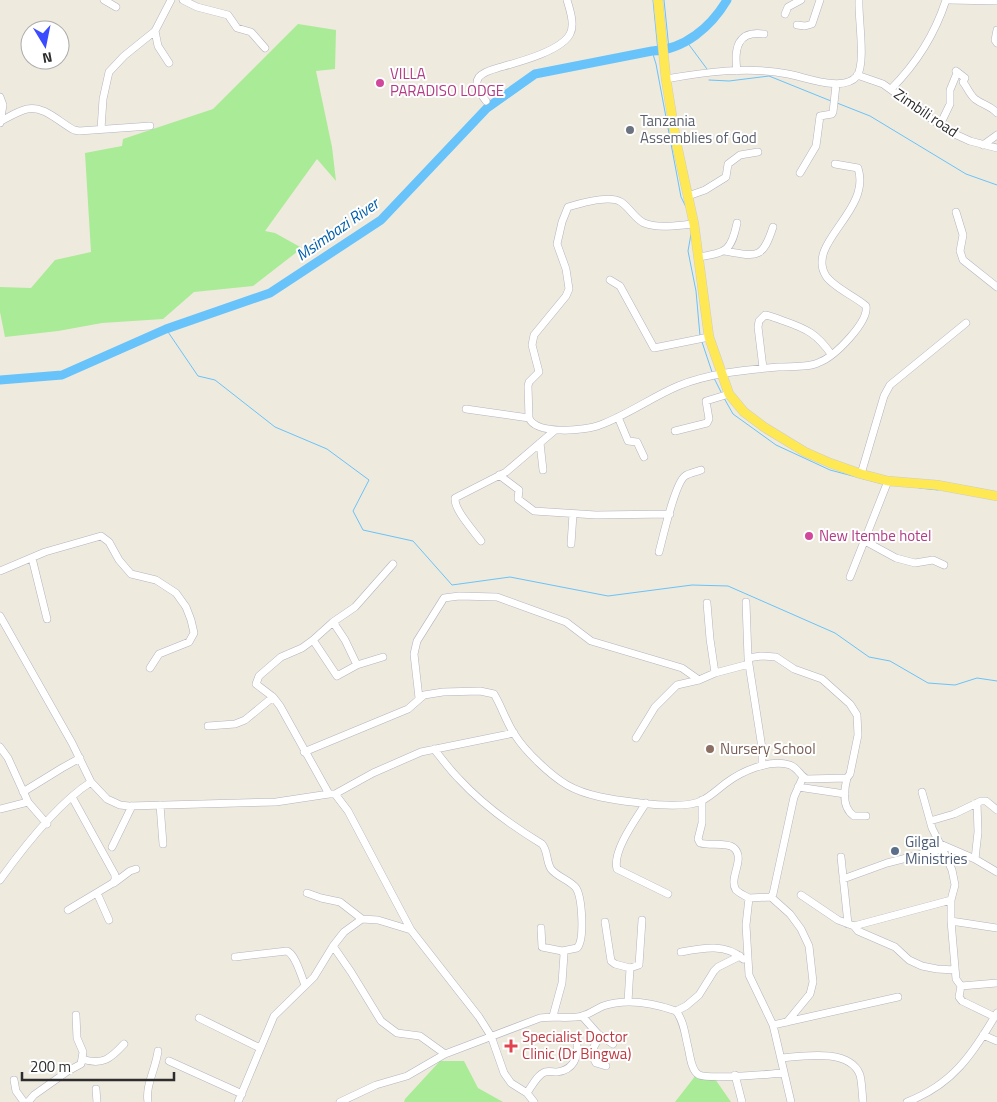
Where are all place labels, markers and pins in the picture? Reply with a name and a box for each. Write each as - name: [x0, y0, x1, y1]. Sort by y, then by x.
- place label: VILLA PARADISO LODGE: [390, 62, 504, 102]
- marker: VILLA PARADISO LODGE: [374, 77, 386, 89]
- place label: Tanzania Assemblies of God: [640, 109, 757, 149]
- marker: Tanzania Assemblies of God: [624, 124, 636, 136]
- place label: New Itembe hotel: [819, 524, 931, 547]
- marker: New Itembe hotel: [803, 530, 815, 542]
- place label: Nursery School: [720, 737, 816, 760]
- marker: Nursery School: [704, 743, 716, 755]
- place label: Gilgal Ministries: [905, 830, 968, 870]
- marker: Gilgal Ministries: [889, 845, 901, 857]
- place label: Specialist Doctor Clinic (Dr Bingwa): [522, 1025, 631, 1065]
- marker: Specialist Doctor Clinic (Dr Bingwa): [504, 1039, 518, 1053]

